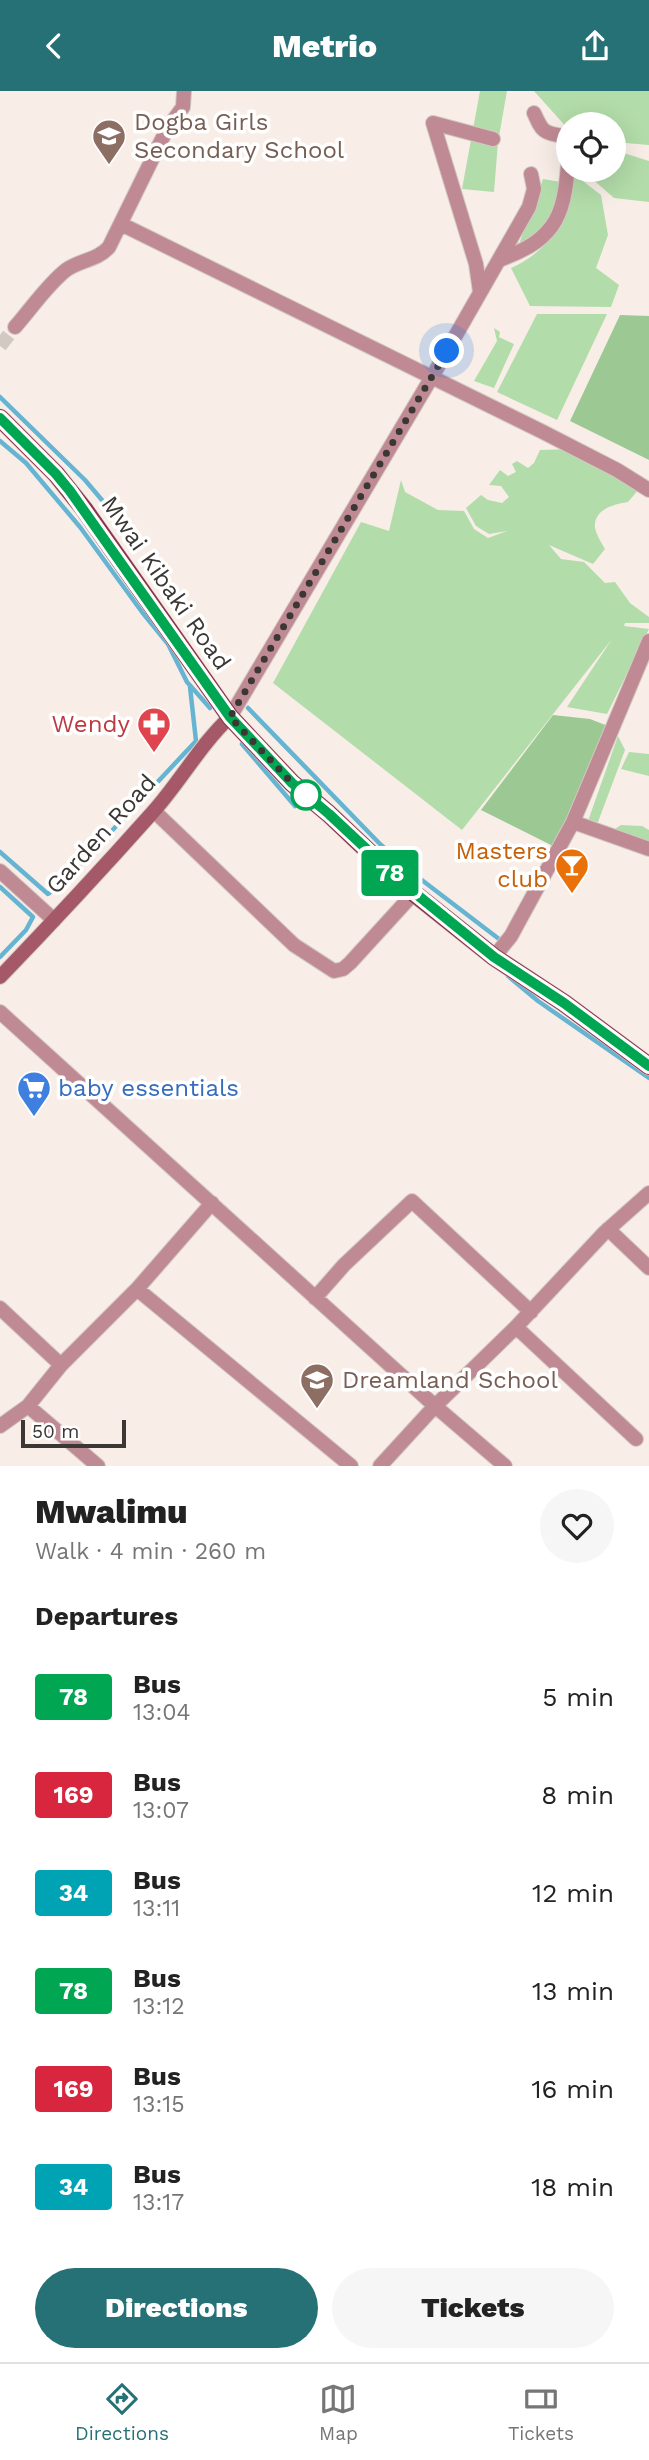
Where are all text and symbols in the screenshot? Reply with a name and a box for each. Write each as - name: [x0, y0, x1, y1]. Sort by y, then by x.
- icon: back: [35, 27, 73, 65]
- text: Metrio: [272, 27, 377, 65]
- icon: share: [576, 27, 614, 65]
- place label: Dogba Girls Secondary School: [134, 108, 345, 164]
- map controls: [556, 112, 626, 182]
- button: locate: [556, 112, 626, 182]
- school or university icon: Dogba Girls Secondary School: [90, 117, 128, 166]
- your location: [429, 333, 464, 368]
- street label: Mwai Kibaki Road: [95, 491, 237, 675]
- pharmacy icon: Wendy: [135, 705, 173, 754]
- place label: Wendy: [52, 710, 131, 738]
- street label: Garden Road: [40, 769, 162, 899]
- unlabelled marker: [291, 780, 321, 810]
- place label: Masters club: [456, 837, 548, 893]
- bar icon: Masters club: [553, 846, 591, 895]
- line badge: 78: [358, 850, 422, 896]
- text: 78: [375, 859, 405, 887]
- supermarket icon: baby essentials: [15, 1069, 53, 1118]
- place label: baby essentials: [58, 1074, 239, 1102]
- school or university icon: Dreamland School: [298, 1361, 336, 1410]
- place label: Dreamland School: [342, 1366, 558, 1394]
- scale bar: [21, 1417, 126, 1449]
- text: 50 m: [32, 1420, 79, 1443]
- button: heart: [540, 1489, 614, 1563]
- text: Mwalimu: [35, 1492, 188, 1531]
- text: Walk · 4 min · 260 m: [35, 1538, 266, 1565]
- text: Departures: [35, 1601, 178, 1631]
- text: Bus: [133, 1669, 181, 1699]
- text: 5 min: [542, 1682, 614, 1712]
- text: 78: [59, 1683, 88, 1711]
- text: 13:04: [133, 1699, 191, 1726]
- text: Bus: [133, 1767, 181, 1797]
- text: 8 min: [541, 1780, 614, 1810]
- text: 169: [54, 1781, 93, 1809]
- text: 13:07: [133, 1797, 189, 1824]
- text: Bus: [133, 1865, 181, 1895]
- text: 12 min: [532, 1878, 614, 1908]
- text: 34: [59, 1879, 88, 1907]
- text: 13:11: [133, 1895, 180, 1922]
- text: Bus: [133, 1963, 181, 1993]
- text: 13 min: [532, 1976, 614, 2006]
- text: 78: [59, 1977, 88, 2005]
- text: 13:12: [133, 1993, 185, 2020]
- text: Bus: [133, 2061, 181, 2091]
- text: 16 min: [531, 2074, 614, 2104]
- text: 169: [54, 2075, 93, 2103]
- text: 13:15: [133, 2091, 185, 2118]
- text: Bus: [133, 2159, 181, 2189]
- text: 18 min: [531, 2172, 614, 2202]
- text: 34: [59, 2173, 88, 2201]
- text: 13:17: [133, 2189, 184, 2216]
- button: Directions: [35, 2268, 318, 2348]
- button: Tickets: [332, 2268, 614, 2348]
- tab: Directions: [75, 2380, 169, 2445]
- tab: Map: [319, 2380, 358, 2445]
- tab: Tickets: [508, 2380, 574, 2445]

